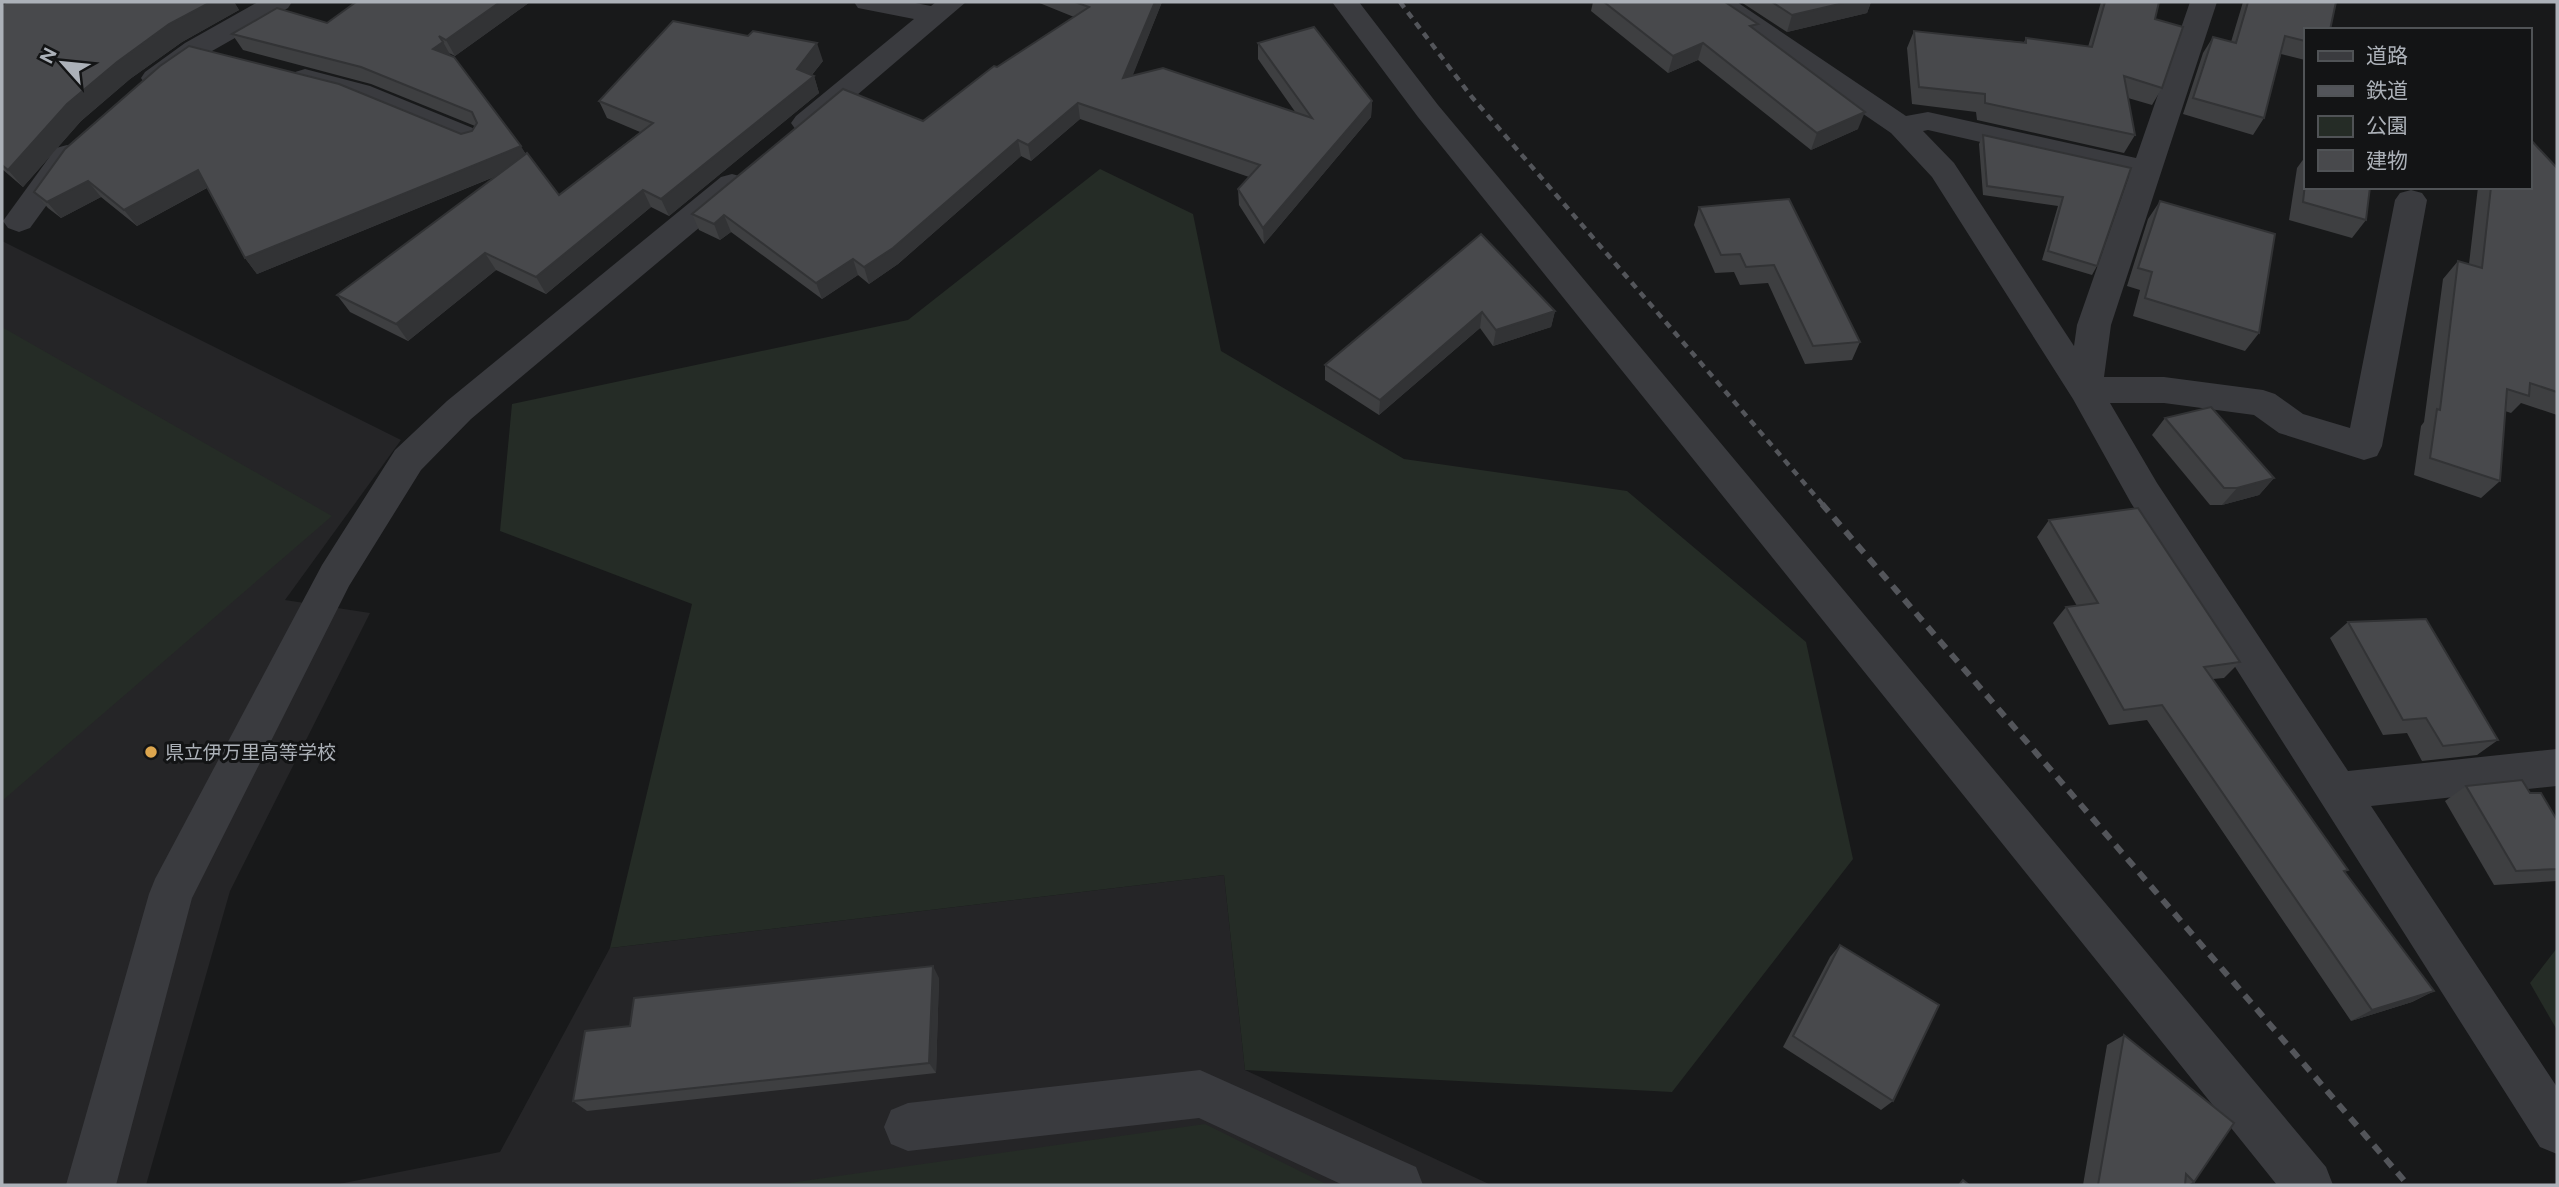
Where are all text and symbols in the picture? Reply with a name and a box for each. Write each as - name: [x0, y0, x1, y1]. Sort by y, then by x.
- north arrow: [28, 28, 98, 98]
- legend: [2304, 28, 2531, 189]
- text: 道路: [2366, 43, 2408, 68]
- text: N: [35, 44, 62, 67]
- text: 鉄道: [2366, 78, 2408, 103]
- text: 公園: [2366, 113, 2408, 138]
- text: 建物: [2366, 148, 2408, 173]
- place label: 県立伊万里高等学校: [165, 741, 336, 764]
- marker: 県立伊万里高等学校: [143, 744, 159, 760]

